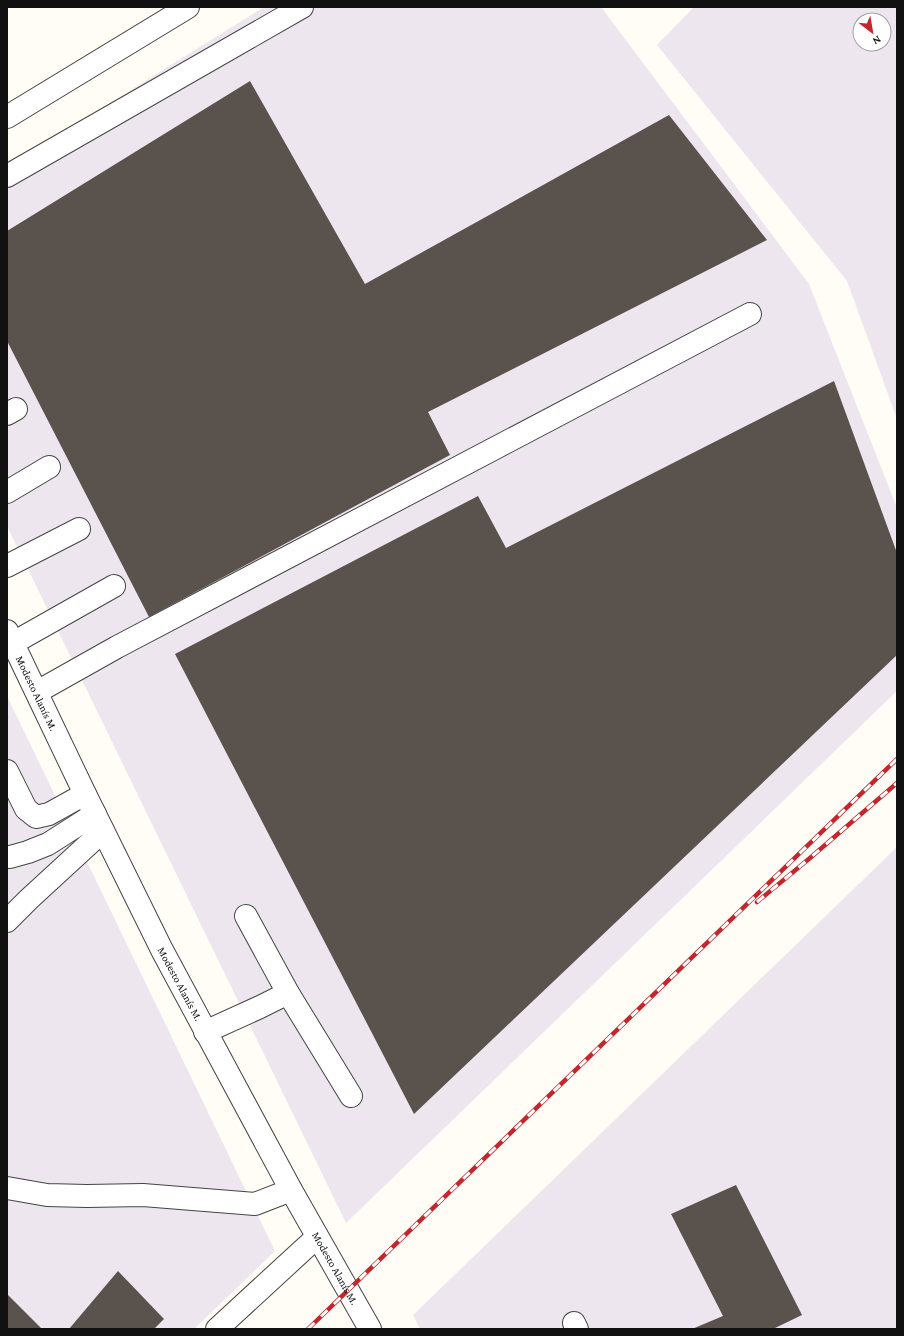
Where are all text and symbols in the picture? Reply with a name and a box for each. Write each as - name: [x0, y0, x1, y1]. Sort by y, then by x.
- north arrow: [852, 12, 892, 52]
- text: N: [870, 33, 883, 48]
- street label: Modesto Alanís M.: [14, 654, 60, 733]
- street label: Modesto Alanís M.: [155, 945, 205, 1023]
- street label: Modesto Alanís M.: [310, 1230, 361, 1307]

